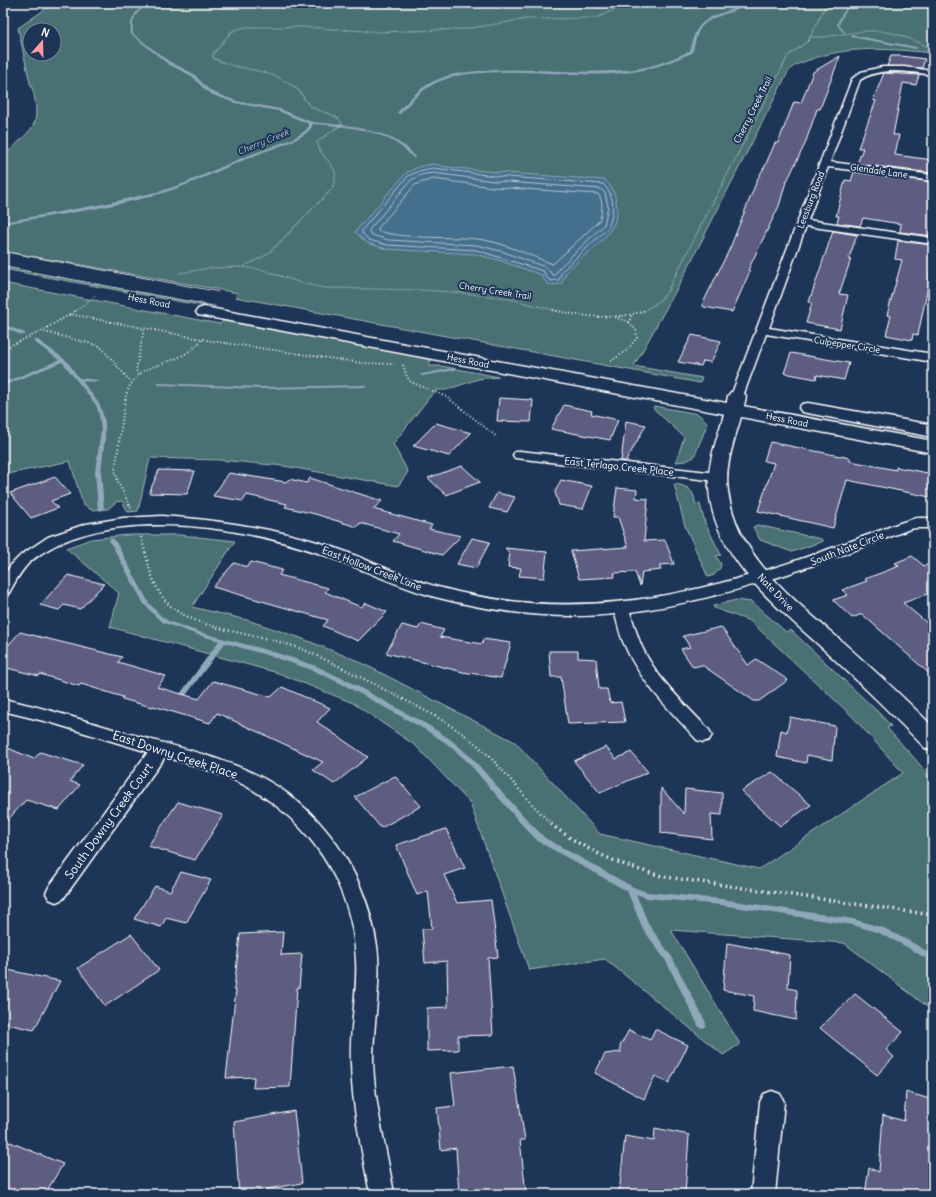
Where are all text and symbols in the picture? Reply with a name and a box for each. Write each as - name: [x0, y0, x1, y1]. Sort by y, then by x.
- north arrow: [22, 22, 62, 62]
- text: N: [39, 25, 51, 40]
- street label: Cherry Creek Trail: [731, 75, 774, 145]
- water label: Cherry Creek: [236, 126, 292, 158]
- street label: Glendale Lane: [850, 161, 909, 180]
- street label: Leesburg Road: [795, 170, 827, 230]
- street label: Cherry Creek Trail: [458, 279, 532, 302]
- street label: Hess Road: [127, 291, 171, 310]
- street label: Culpepper Circle: [813, 334, 881, 355]
- street label: Hess Road: [446, 351, 490, 370]
- street label: Hess Road: [765, 410, 809, 429]
- street label: East Terlago Creek Place: [564, 454, 674, 479]
- street label: South Nate Circle: [809, 528, 886, 568]
- street label: East Hollow Creek Lane: [320, 543, 423, 593]
- street label: Nate Drive: [755, 571, 797, 614]
- street label: East Downy Creek Place: [111, 727, 240, 782]
- street label: South Downy Creek Court: [61, 760, 156, 882]

